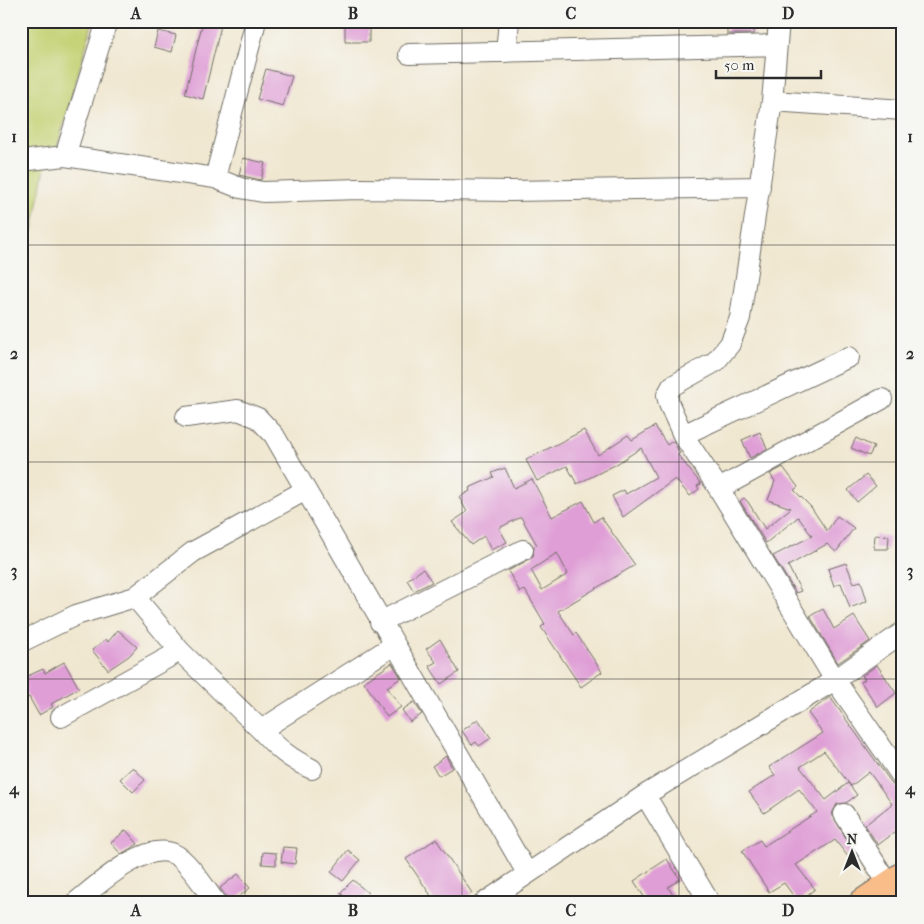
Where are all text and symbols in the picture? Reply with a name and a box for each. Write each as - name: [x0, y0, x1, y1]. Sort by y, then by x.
- text: A: [130, 4, 142, 23]
- text: B: [348, 4, 358, 23]
- text: C: [566, 4, 577, 23]
- text: D: [782, 4, 794, 23]
- scale bar: [716, 48, 822, 80]
- text: 50 m: [724, 56, 755, 74]
- text: 1: [11, 127, 17, 146]
- text: 1: [907, 127, 913, 146]
- text: 2: [10, 344, 18, 363]
- text: 2: [906, 344, 914, 363]
- text: 3: [11, 561, 17, 581]
- text: 3: [907, 561, 913, 581]
- text: 4: [8, 779, 20, 799]
- text: 4: [904, 779, 916, 799]
- north arrow: [826, 826, 876, 876]
- text: N: [847, 831, 858, 848]
- text: A: [130, 901, 142, 920]
- text: B: [348, 901, 358, 920]
- text: C: [566, 901, 577, 920]
- text: D: [782, 901, 794, 920]

